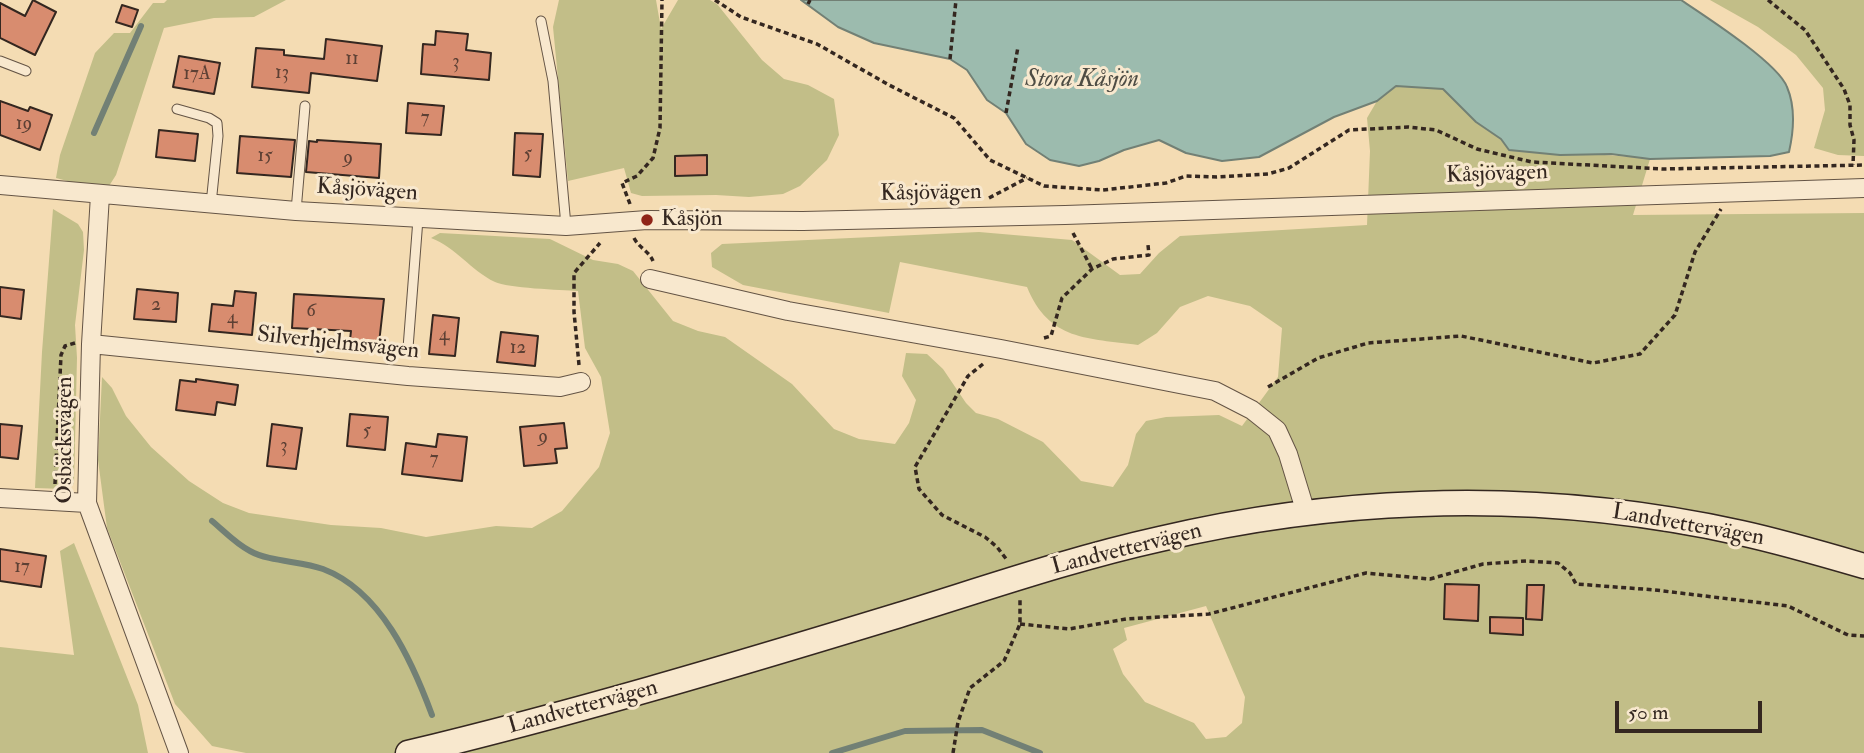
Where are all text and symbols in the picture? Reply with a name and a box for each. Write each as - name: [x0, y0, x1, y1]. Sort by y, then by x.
- house number: 11: [345, 49, 359, 71]
- house number: 3: [452, 52, 460, 74]
- house number: 13: [275, 63, 289, 85]
- house number: 17A: [183, 64, 211, 86]
- water label: Stora Kåsjön: [1025, 67, 1139, 95]
- house number: 7: [421, 108, 429, 130]
- house number: 19: [16, 114, 32, 136]
- house number: 5: [524, 144, 532, 166]
- house number: 15: [257, 146, 273, 168]
- house number: 9: [343, 148, 353, 170]
- street label: Kåsjövägen: [1446, 159, 1548, 191]
- street label: Kåsjövägen: [315, 174, 419, 208]
- street label: Kåsjövägen: [880, 179, 982, 209]
- place label: Kåsjön: [661, 206, 723, 234]
- marker: Kåsjön: [639, 212, 655, 228]
- house number: 2: [151, 295, 161, 317]
- house number: 6: [306, 301, 316, 323]
- house number: 4: [227, 308, 237, 330]
- street label: Silverhjelmsvägen: [255, 322, 421, 366]
- house number: 4: [439, 325, 449, 347]
- house number: 12: [510, 338, 526, 360]
- street label: Osbäcksvägen: [52, 376, 80, 504]
- house number: 5: [363, 421, 371, 443]
- house number: 9: [538, 427, 548, 449]
- house number: 3: [280, 436, 288, 458]
- house number: 7: [430, 449, 438, 471]
- street label: Landvettervägen: [1610, 499, 1766, 553]
- street label: Landvettervägen: [1049, 518, 1205, 582]
- house number: 17: [14, 557, 30, 579]
- street label: Landvettervägen: [505, 675, 661, 741]
- scale bar: [1619, 686, 1766, 730]
- text: 50 m: [1628, 699, 1669, 726]

